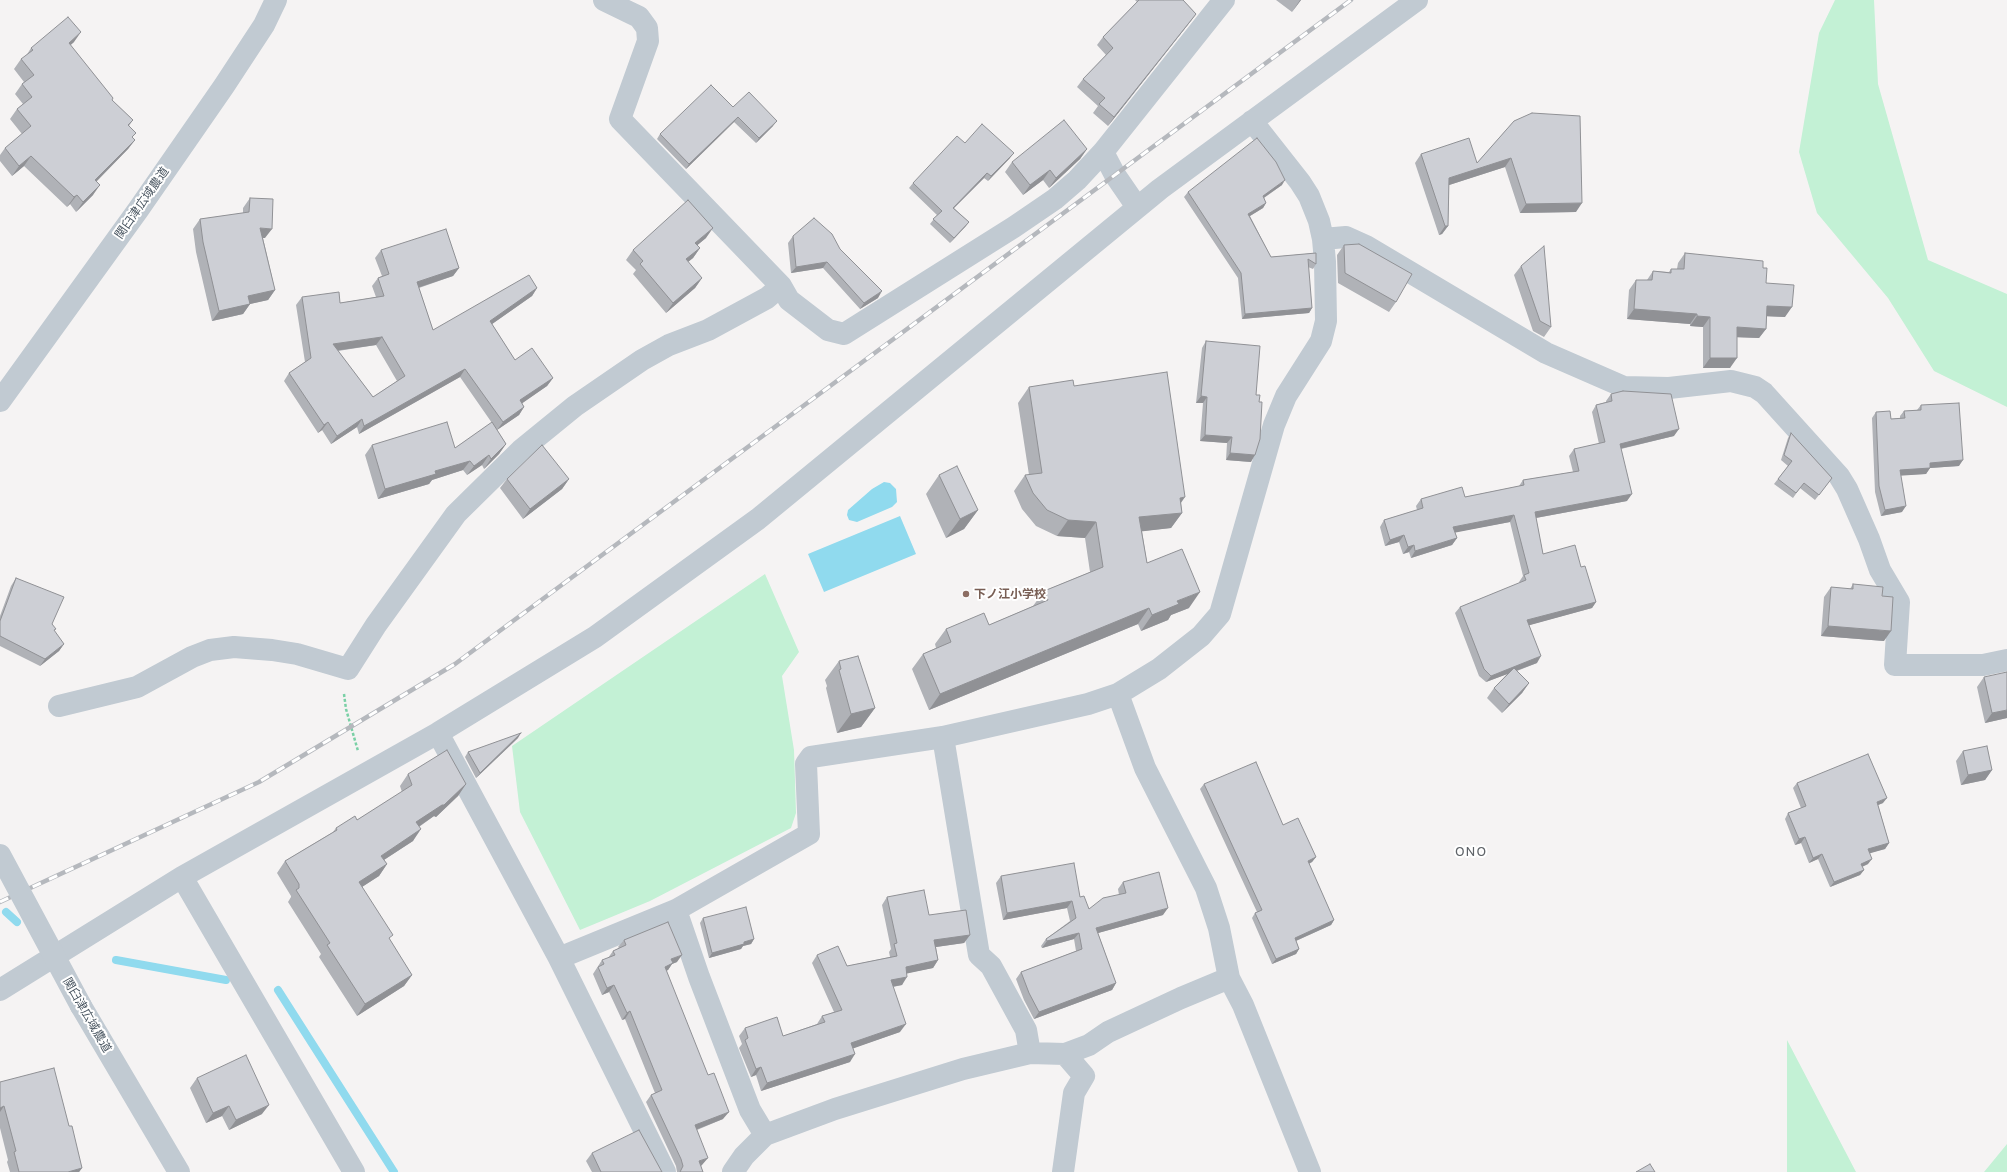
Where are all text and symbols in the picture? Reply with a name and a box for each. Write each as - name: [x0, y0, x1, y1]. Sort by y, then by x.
- street label: 関臼津広域農道: [112, 164, 172, 242]
- place label: 下ノ江小学校: [974, 587, 1046, 601]
- marker: 下ノ江小学校: [961, 589, 971, 599]
- district label: ONO: [1455, 844, 1487, 860]
- street label: 関臼津広域農道: [60, 975, 114, 1055]

